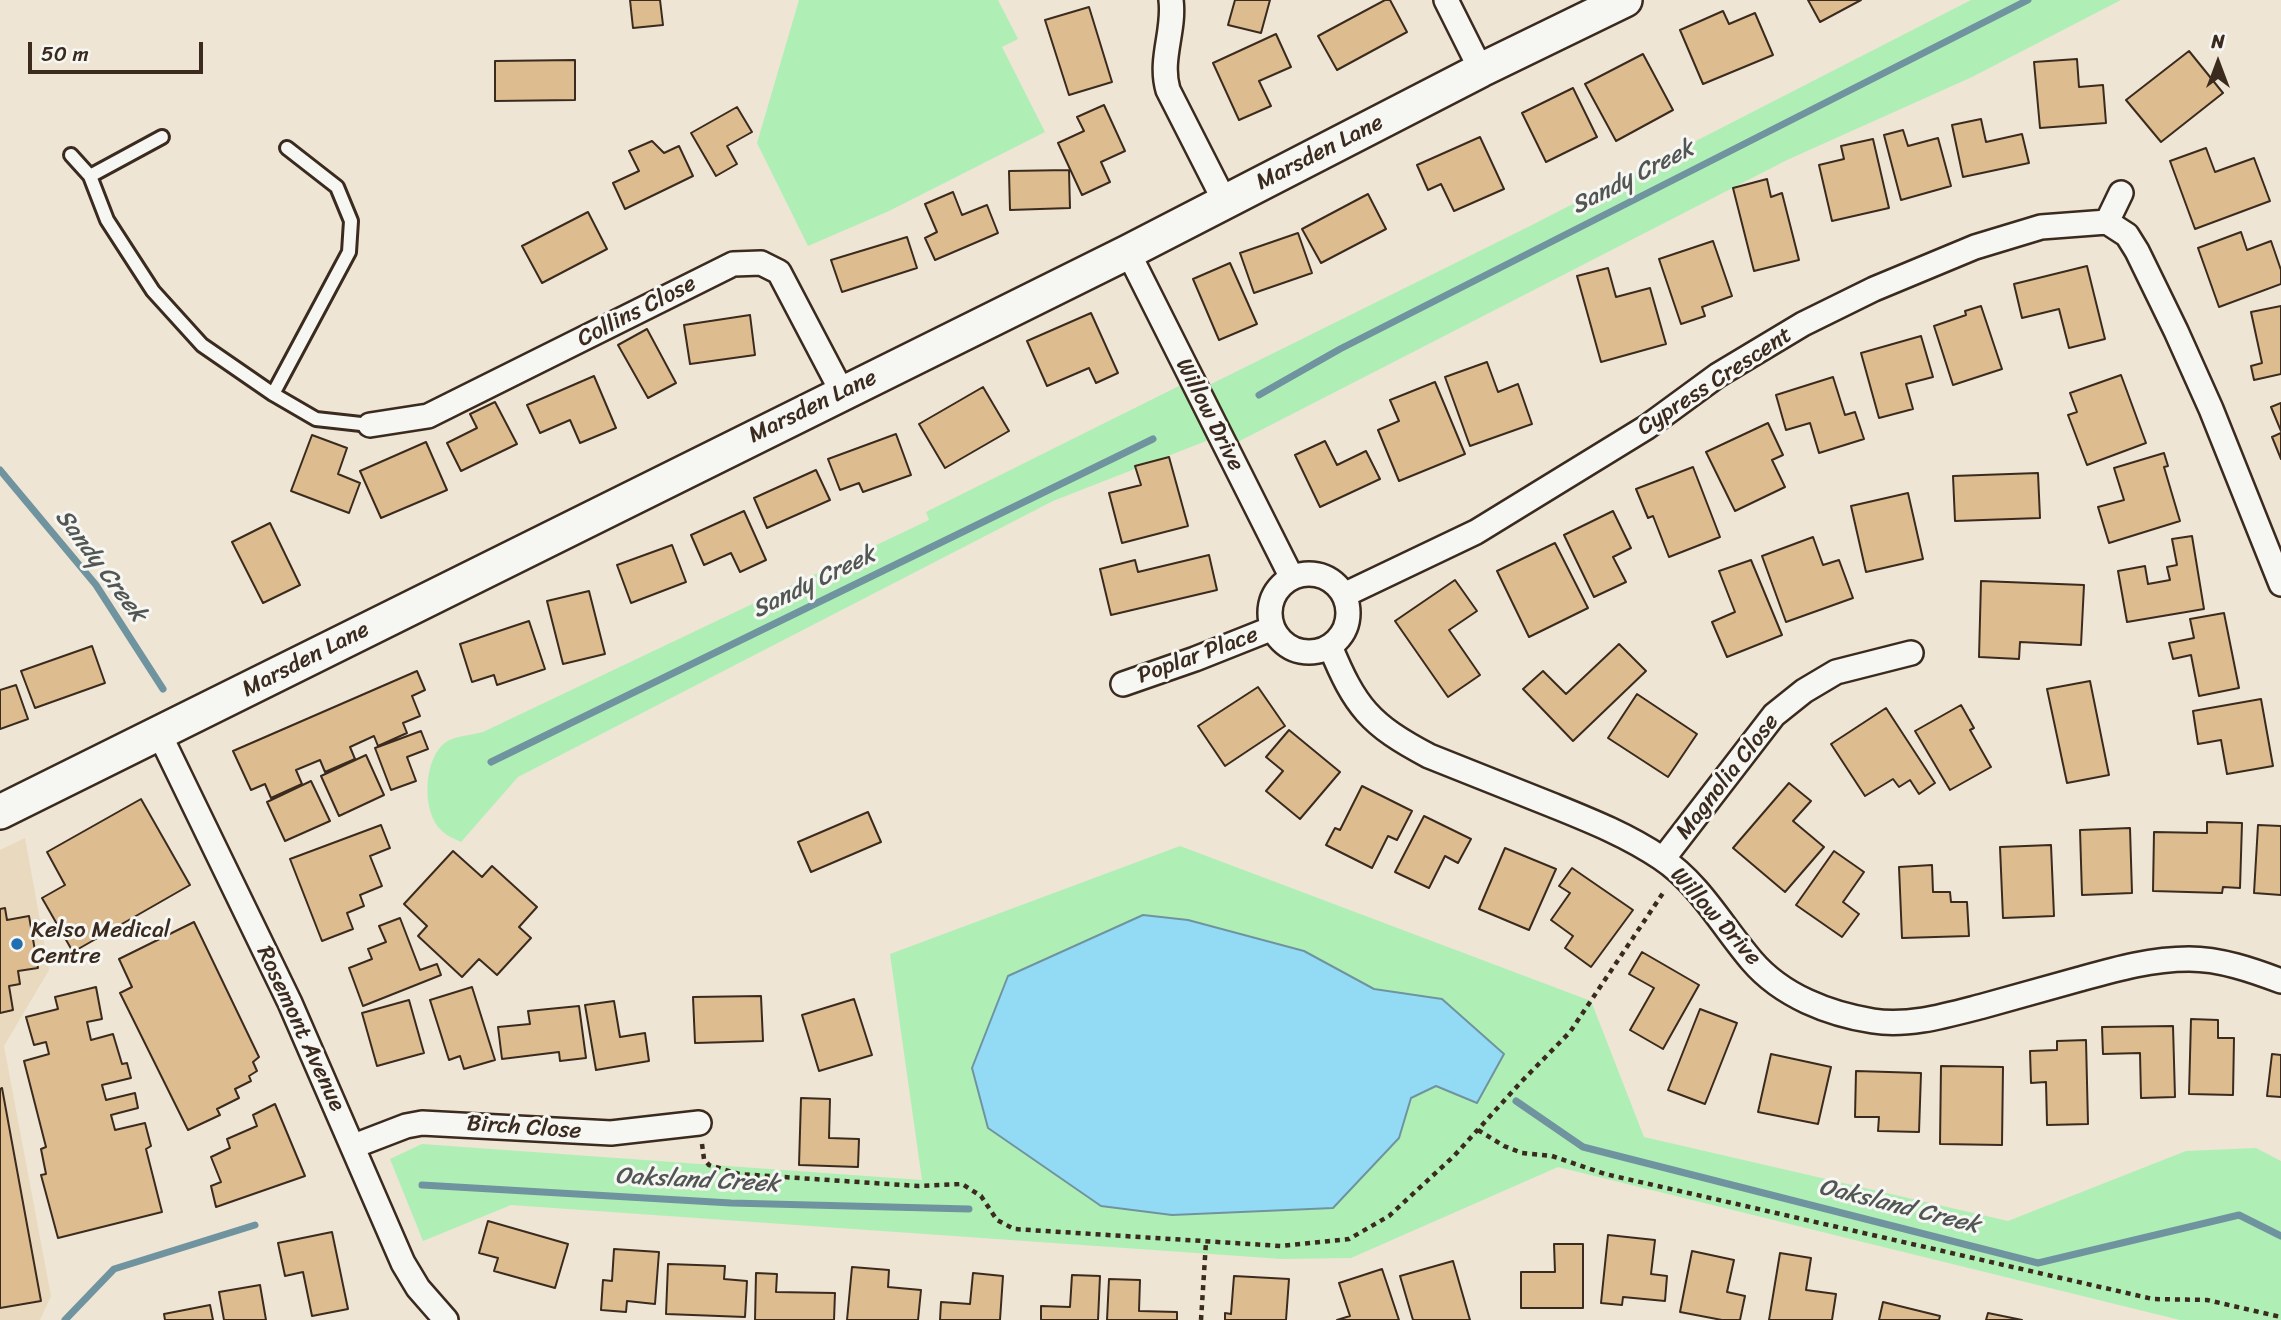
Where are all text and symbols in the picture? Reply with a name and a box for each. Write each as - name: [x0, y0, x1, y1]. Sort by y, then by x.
- text: N: [2211, 25, 2225, 58]
- scale bar: [32, 28, 206, 72]
- north arrow: [2183, 28, 2253, 98]
- text: 50 m: [41, 35, 89, 73]
- street label: Marsden Lane: [1252, 109, 1388, 197]
- water label: Sandy Creek: [1567, 135, 1699, 221]
- street label: Collins Close: [573, 270, 701, 354]
- street label: Cypress Crescent: [1633, 322, 1797, 442]
- street label: Willow Drive: [1169, 354, 1249, 476]
- street label: Marsden Lane: [744, 364, 882, 450]
- water label: Sandy Creek: [48, 504, 152, 628]
- water label: Sandy Creek: [748, 541, 880, 625]
- street label: Marsden Lane: [238, 616, 374, 704]
- street label: Poplar Place: [1134, 621, 1262, 691]
- street label: Magnolia Close: [1671, 709, 1785, 845]
- street label: Willow Drive: [1664, 862, 1766, 972]
- place label: Kelso Medical Centre: [31, 917, 170, 971]
- marker: Kelso Medical Centre: [9, 936, 25, 952]
- street label: Rosemont Avenue: [250, 942, 350, 1116]
- street label: Birch Close: [466, 1110, 582, 1146]
- water label: Oaksland Creek: [614, 1162, 780, 1200]
- water label: Oaksland Creek: [1816, 1173, 1982, 1241]

